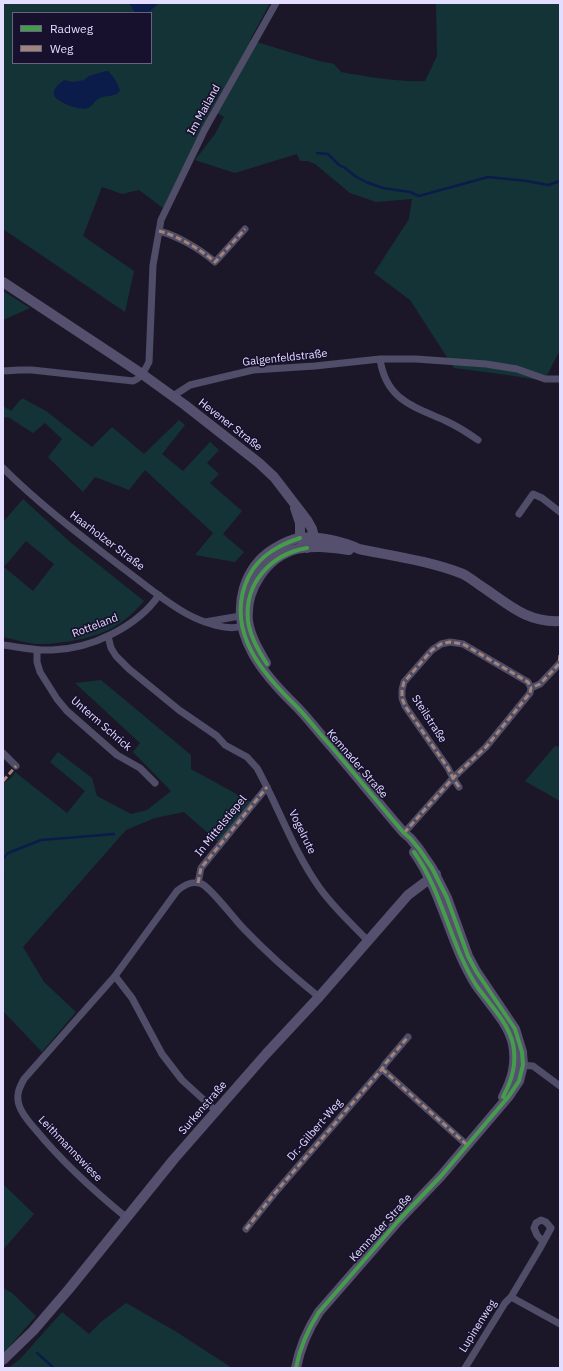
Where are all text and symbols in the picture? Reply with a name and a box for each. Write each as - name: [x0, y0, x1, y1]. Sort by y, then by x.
- legend: [12, 12, 152, 64]
- text: Radweg: [50, 21, 93, 36]
- text: Weg: [50, 41, 73, 56]
- street label: Im Mailand: [185, 82, 223, 138]
- street label: Galgenfeldstraße: [242, 347, 328, 369]
- street label: Hevener Straße: [196, 396, 264, 454]
- street label: Haarholzer Straße: [67, 509, 147, 573]
- street label: Rotteland: [70, 611, 120, 641]
- street label: Steilstraße: [409, 693, 449, 745]
- street label: Unterm Schrick: [68, 694, 134, 754]
- street label: Kemnader Straße: [324, 727, 390, 801]
- street label: In Mittelstiepel: [192, 793, 250, 859]
- street label: Vogelrute: [286, 808, 318, 856]
- street label: Surkenstraße: [176, 1079, 230, 1137]
- street label: Dr.-Gilbert-Weg: [285, 1096, 345, 1164]
- street label: Leithmannswiese: [35, 1113, 105, 1185]
- street label: Kemnader Straße: [347, 1191, 415, 1265]
- street label: Lupinenweg: [457, 1297, 499, 1355]

